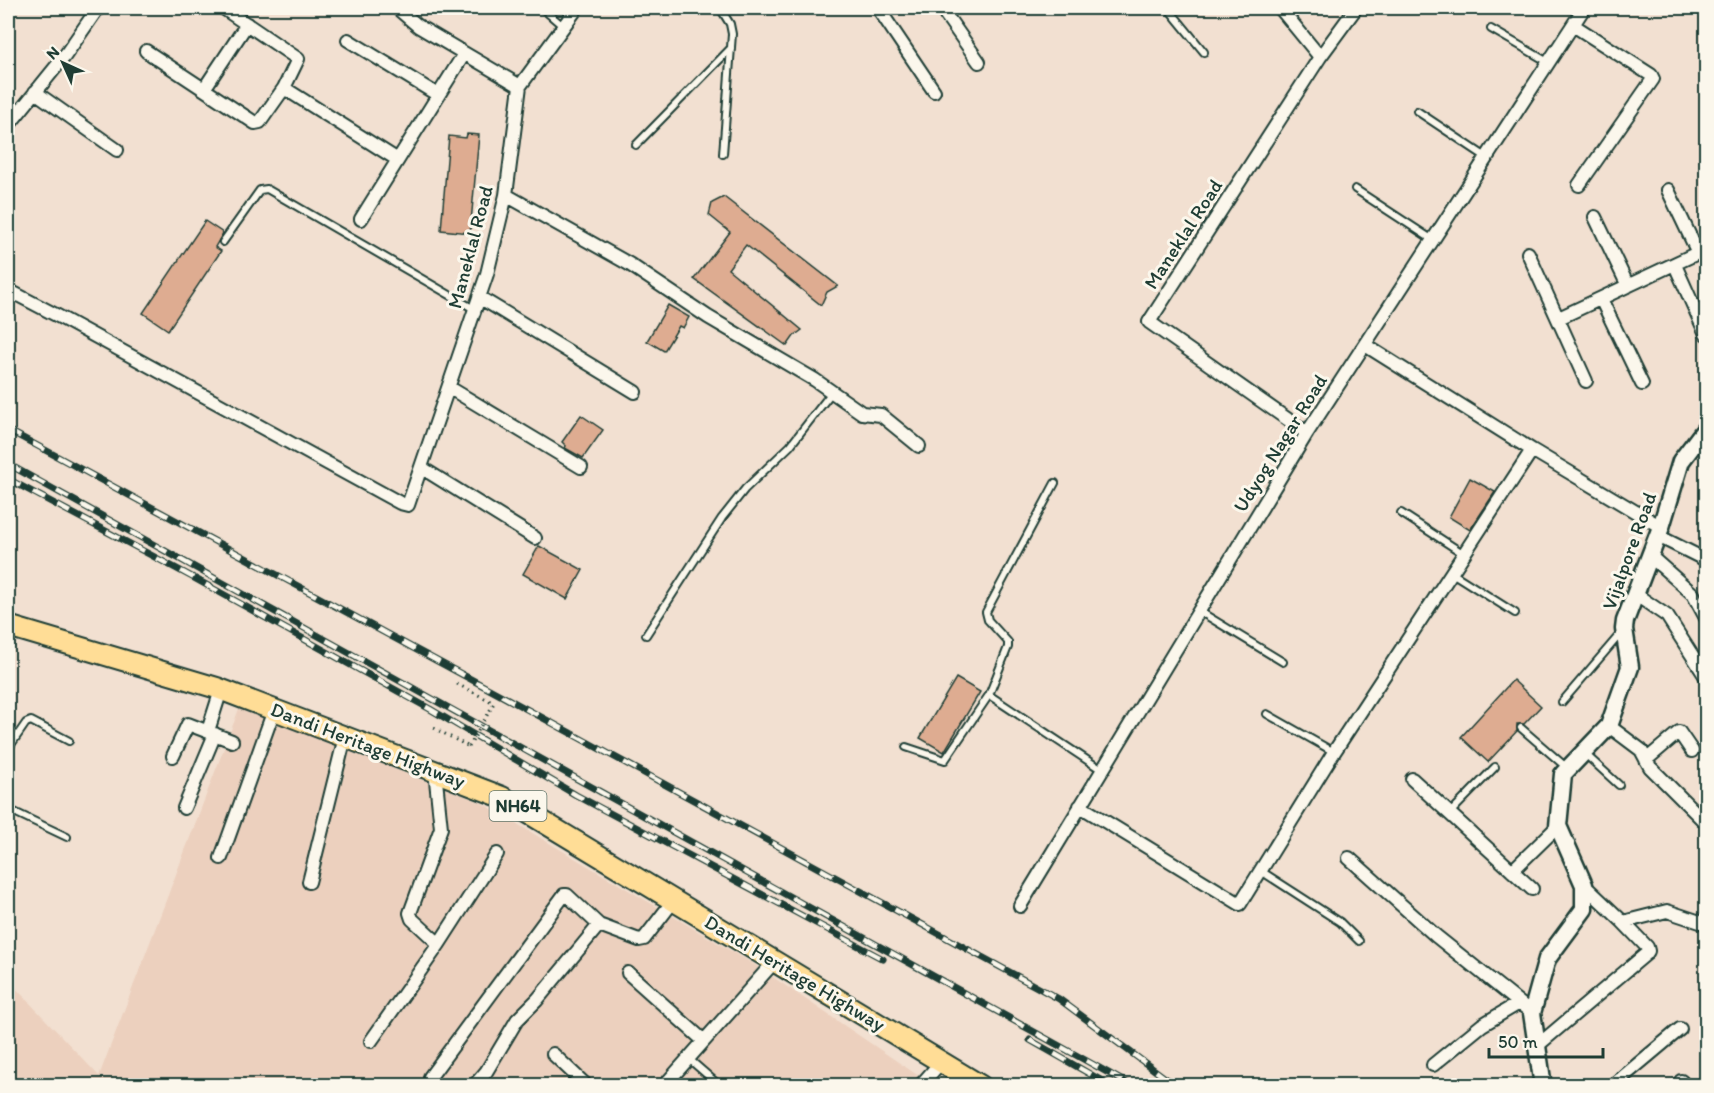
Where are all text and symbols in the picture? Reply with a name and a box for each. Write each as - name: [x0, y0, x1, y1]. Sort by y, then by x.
- north arrow: [33, 33, 93, 93]
- text: N: [42, 42, 63, 63]
- street label: Maneklal Road: [1139, 174, 1228, 293]
- street label: Maneklal Road: [442, 183, 498, 311]
- street label: Udyog Nagar Road: [1228, 370, 1332, 516]
- street label: Vijalpore Road: [1597, 489, 1661, 613]
- street label: Dandi Heritage Highway: [267, 697, 469, 793]
- road number: NH64: [490, 791, 546, 821]
- street label: Dandi Heritage Highway: [700, 910, 890, 1037]
- scale bar: [1489, 1021, 1603, 1059]
- text: 50 m: [1498, 1031, 1538, 1053]

